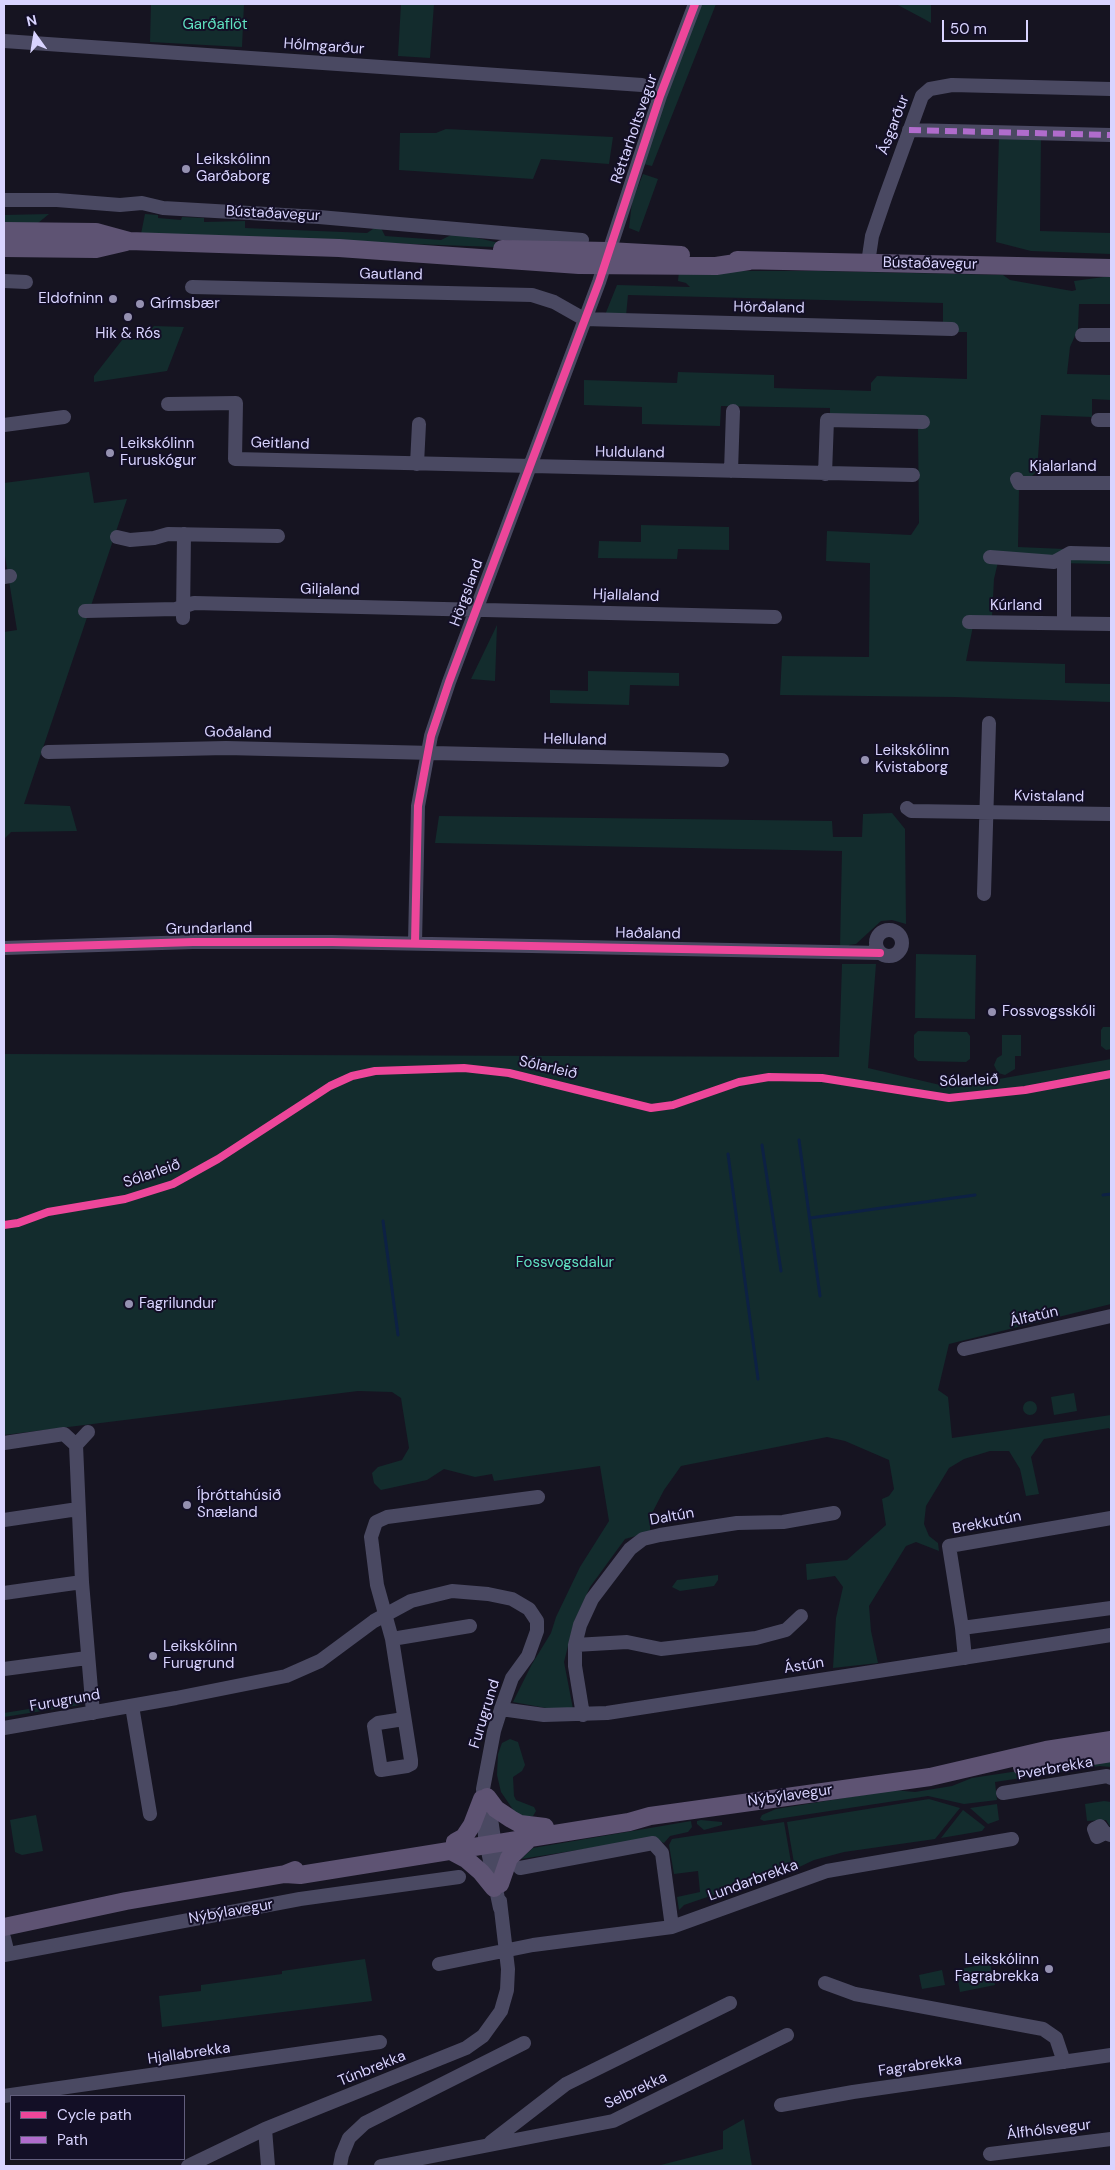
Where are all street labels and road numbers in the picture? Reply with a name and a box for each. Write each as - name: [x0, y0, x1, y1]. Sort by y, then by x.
- street label: Hólmgarður: [283, 35, 365, 59]
- street label: Réttarholtsvegur: [608, 72, 662, 186]
- street label: Ásgarður: [874, 92, 914, 158]
- street label: Bústaðavegur: [225, 203, 321, 225]
- street label: Bústaðavegur: [883, 254, 977, 274]
- street label: Gautland: [359, 265, 423, 285]
- street label: Hörðaland: [733, 298, 805, 318]
- street label: Geitland: [250, 434, 310, 454]
- street label: Hulduland: [595, 443, 665, 463]
- street label: Kjalarland: [1029, 458, 1097, 476]
- street label: Hörgsland: [447, 557, 487, 629]
- street label: Giljaland: [300, 580, 360, 600]
- street label: Hjallaland: [593, 586, 659, 606]
- street label: Kúrland: [990, 597, 1042, 615]
- street label: Goðaland: [204, 723, 272, 743]
- street label: Helluland: [543, 730, 607, 750]
- street label: Kvistaland: [1014, 787, 1084, 807]
- street label: Grundarland: [165, 919, 253, 939]
- street label: Haðaland: [615, 924, 681, 944]
- street label: Sólarleið: [517, 1053, 579, 1083]
- street label: Sólarleið: [939, 1071, 999, 1091]
- street label: Sólarleið: [121, 1156, 183, 1192]
- street label: Álfatún: [1008, 1303, 1060, 1331]
- street label: Daltún: [648, 1504, 696, 1530]
- street label: Brekkutún: [951, 1508, 1023, 1538]
- street label: Ástún: [783, 1654, 825, 1678]
- street label: Furugrund: [466, 1677, 504, 1751]
- street label: Furugrund: [28, 1686, 102, 1716]
- street label: Þverbrekka: [1016, 1753, 1094, 1785]
- street label: Nýbýlavegur: [746, 1781, 834, 1811]
- street label: Lundarbrekka: [705, 1856, 801, 1906]
- street label: Nýbýlavegur: [187, 1896, 275, 1928]
- street label: Hjallabrekka: [147, 2039, 231, 2069]
- street label: Túnbrekka: [336, 2047, 408, 2091]
- street label: Fagrabrekka: [877, 2051, 963, 2081]
- street label: Selbrekka: [602, 2069, 670, 2113]
- street label: Álfhólsvegur: [1006, 2116, 1092, 2144]

